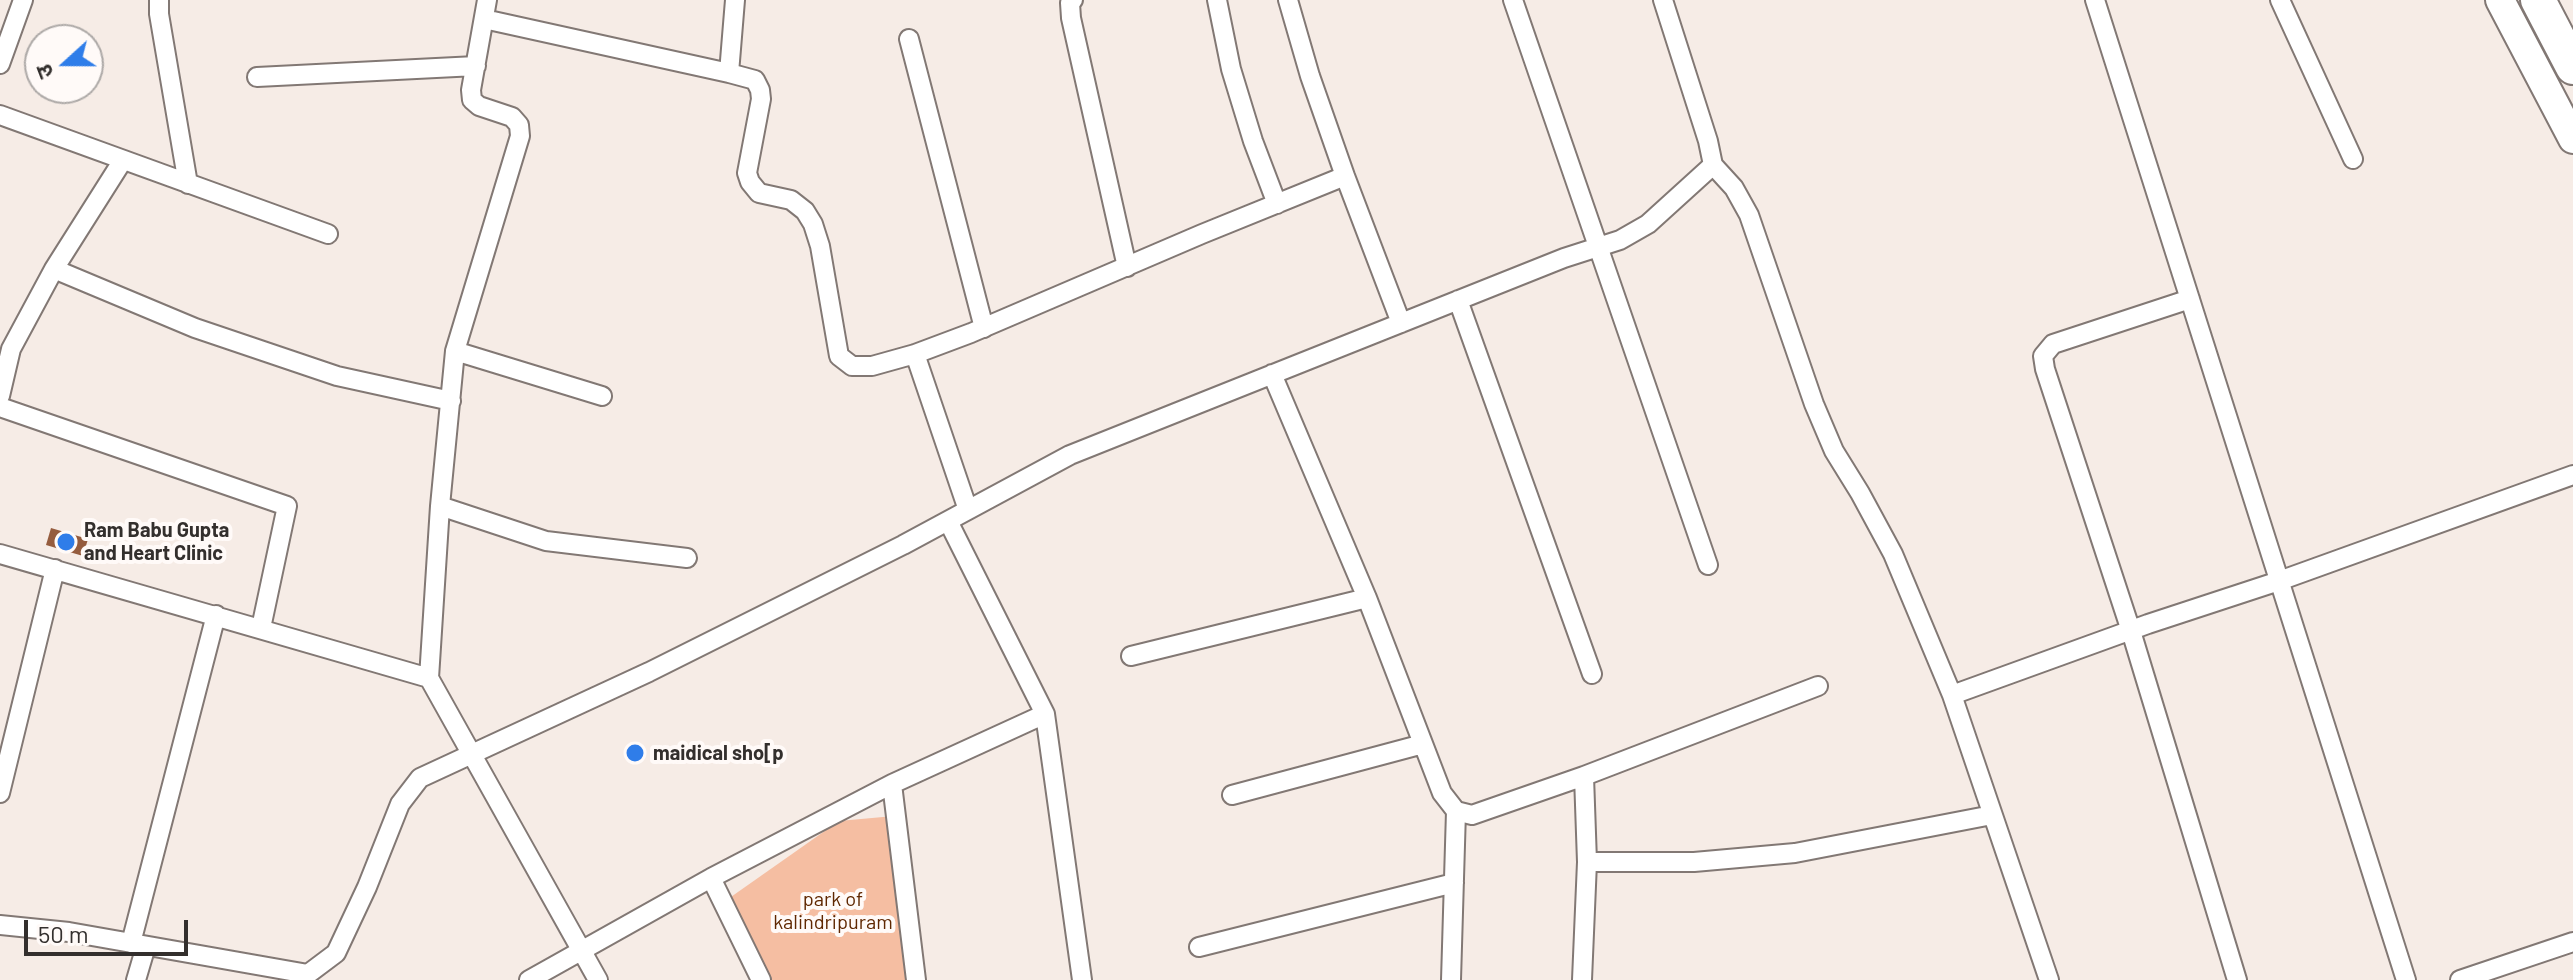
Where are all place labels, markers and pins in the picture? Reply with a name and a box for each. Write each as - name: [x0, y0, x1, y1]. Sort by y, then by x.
- place label: Ram Babu Gupta and Heart Clinic: [84, 518, 229, 565]
- marker: Ram Babu Gupta and Heart Clinic: [55, 531, 77, 553]
- place label: maidical sho[p: [653, 741, 784, 765]
- marker: maidical sho[p: [624, 742, 646, 764]

